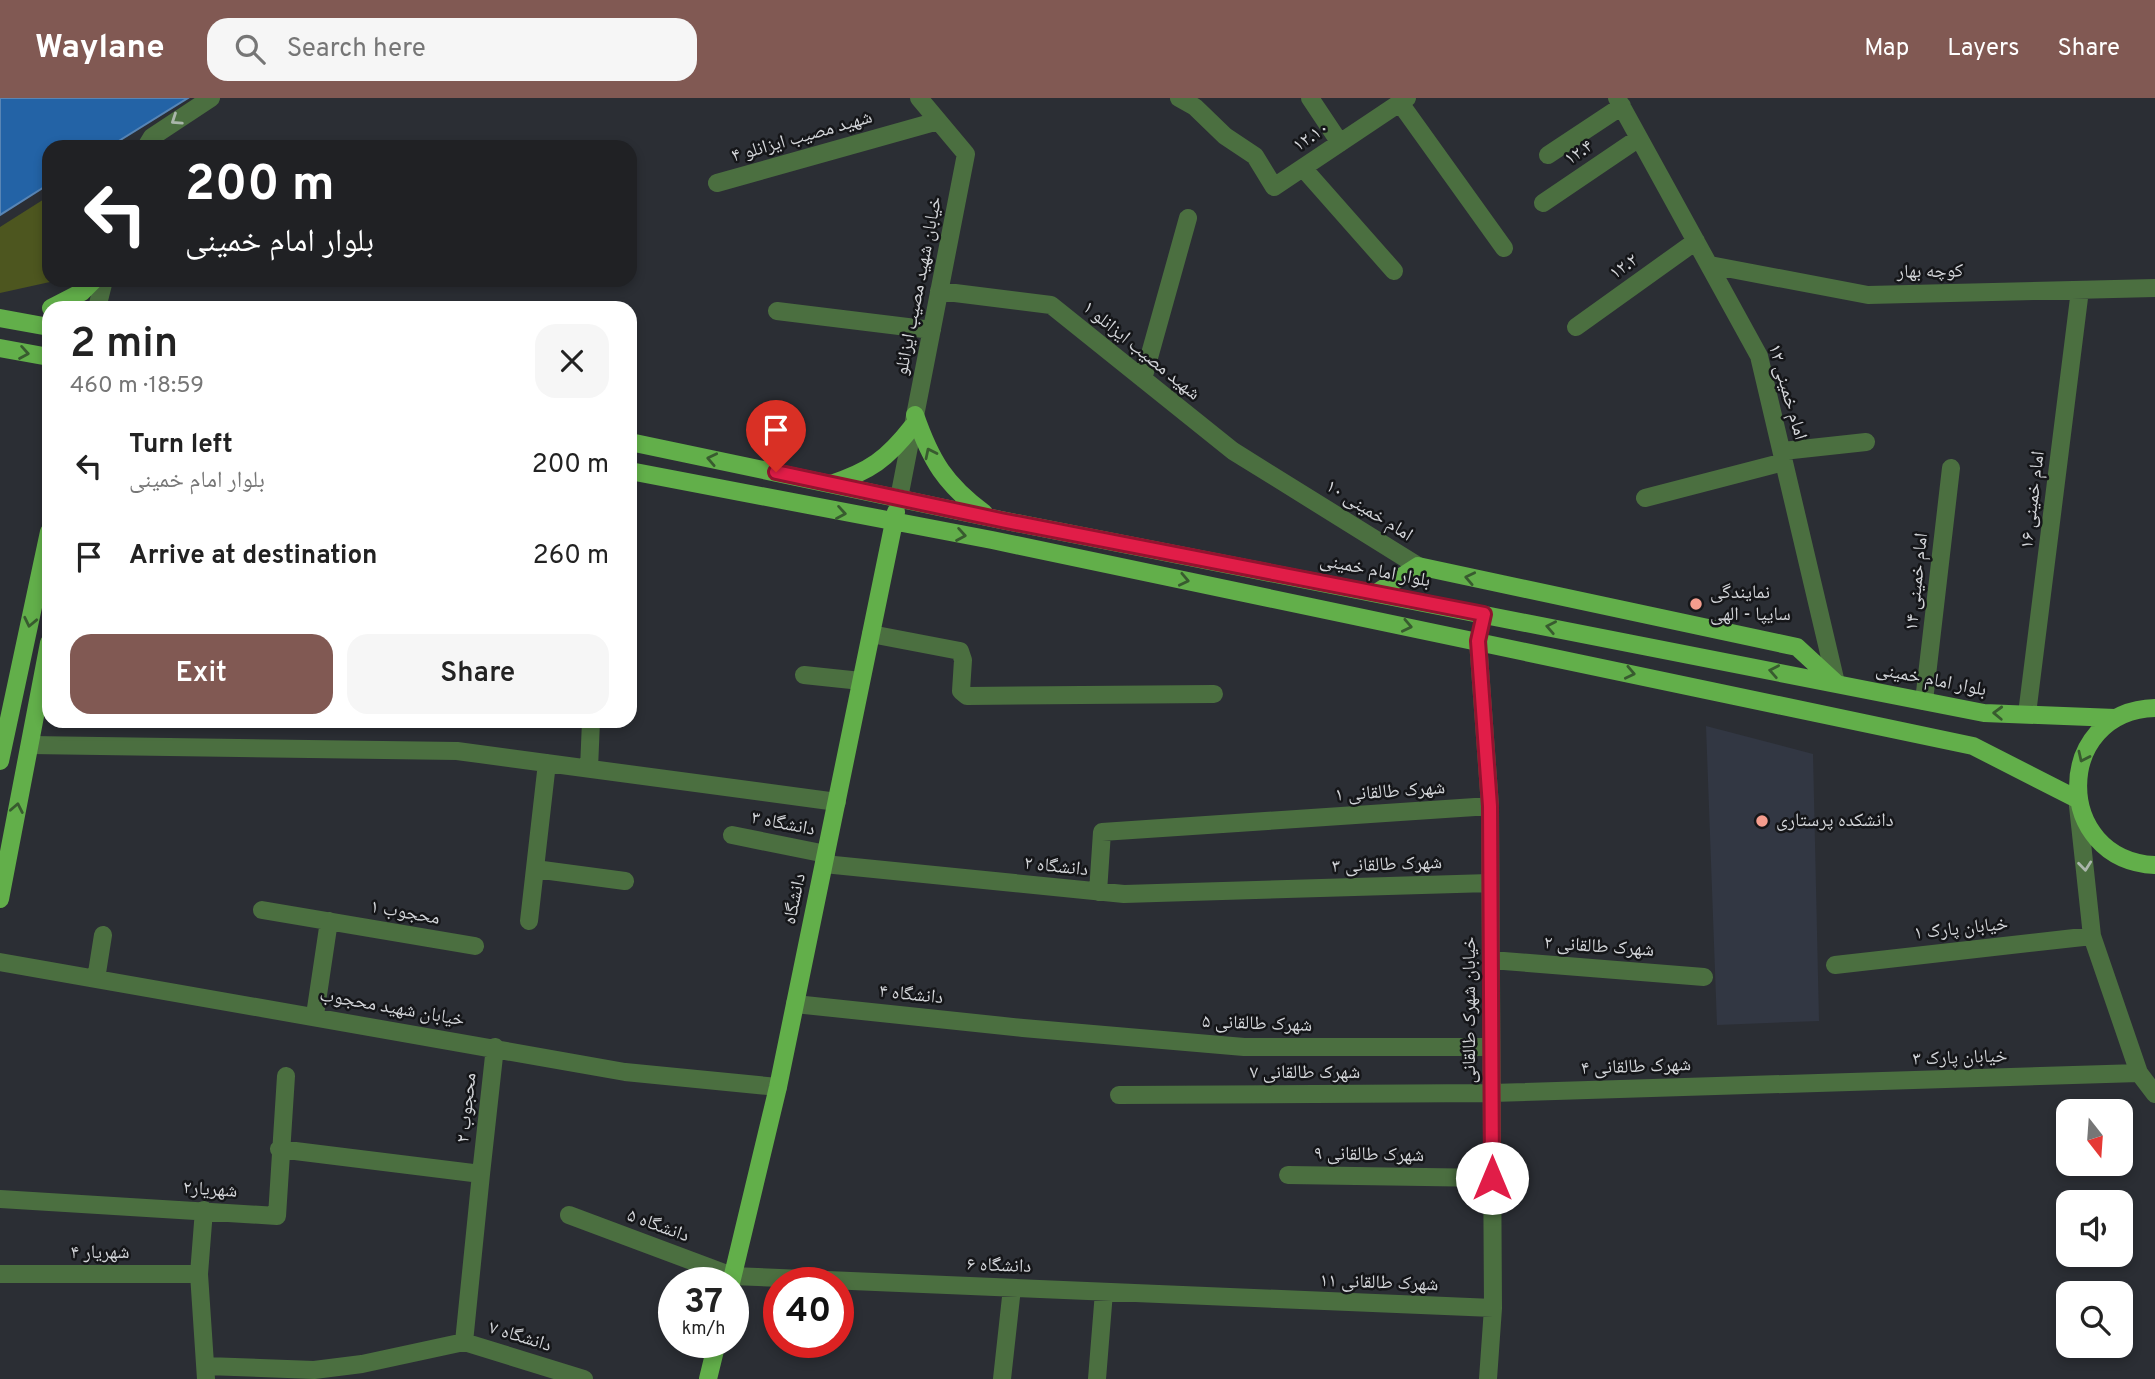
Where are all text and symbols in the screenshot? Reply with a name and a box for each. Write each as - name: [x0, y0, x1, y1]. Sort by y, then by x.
- search box: [207, 18, 697, 81]
- text: Waylane: [35, 28, 165, 70]
- icon: search: [231, 30, 269, 68]
- text: Search here: [287, 33, 426, 66]
- text: Map: [1864, 34, 1909, 64]
- text: Layers: [1947, 34, 2019, 64]
- text: Share: [2057, 34, 2120, 64]
- street label: شهید مصیب ایزانلو ۴: [729, 105, 875, 169]
- one-way arrow: [171, 112, 184, 124]
- street label: ۱۲.۱۰: [1288, 116, 1334, 158]
- street label: ۱۲.۴: [1560, 135, 1598, 171]
- text: 200 m: [185, 156, 335, 218]
- icon: left: [70, 168, 161, 259]
- street label: خیابان شهید مصیب ایزانلو: [890, 195, 948, 377]
- text: بلوار امام خمینی: [185, 223, 374, 263]
- street label: ۱۲.۲: [1605, 249, 1643, 285]
- street label: کوچه بهار: [1896, 259, 1964, 285]
- street label: شهید مصیب ایزانلو ۱: [1077, 296, 1205, 406]
- text: 2 min: [70, 319, 178, 372]
- button: close: [535, 324, 609, 398]
- street label: امام خمینی ۱۲: [1762, 341, 1812, 443]
- one-way arrow: [18, 344, 30, 359]
- text: 460 m · 18:59: [70, 372, 204, 401]
- pin: [746, 400, 806, 472]
- icon: arrive: [757, 411, 795, 449]
- text: Turn left: [129, 429, 233, 462]
- icon: left: [70, 447, 108, 485]
- one-way arrow: [924, 448, 938, 460]
- text: 200 m: [532, 449, 609, 482]
- street label: امام خمینی ۱۶: [2015, 450, 2051, 550]
- one-way arrow: [706, 452, 718, 467]
- text: بلوار امام خمینی: [129, 467, 265, 496]
- street label: امام خمینی ۱۰: [1321, 475, 1417, 547]
- one-way arrow: [835, 504, 847, 519]
- one-way arrow: [955, 527, 967, 542]
- street label: امام خمینی ۱۴: [1900, 532, 1934, 632]
- icon: arrive: [70, 538, 108, 576]
- text: Arrive at destination: [129, 540, 377, 573]
- text: 260 m: [533, 540, 609, 573]
- street label: بلوار امام خمینی: [1318, 549, 1432, 593]
- one-way arrow: [1464, 571, 1476, 586]
- one-way arrow: [1178, 572, 1190, 587]
- place label: نمایندگی سایپا - الهی: [1710, 581, 1791, 627]
- marker: نمایندگی سایپا - الهی: [1688, 596, 1704, 612]
- one-way arrow: [23, 616, 38, 628]
- one-way arrow: [1401, 618, 1413, 633]
- one-way arrow: [1545, 620, 1557, 635]
- button: Exit: [70, 634, 333, 714]
- button: Share: [347, 634, 609, 714]
- street label: بلوار امام خمینی: [1874, 658, 1988, 702]
- one-way arrow: [1768, 664, 1780, 679]
- one-way arrow: [1624, 665, 1636, 680]
- one-way arrow: [1992, 706, 2003, 721]
- one-way arrow: [2078, 750, 2092, 762]
- street label: شهرک طالقانی ۱: [1334, 776, 1446, 808]
- one-way arrow: [9, 802, 24, 814]
- street label: دانشگاه ۳: [749, 806, 817, 842]
- place label: دانشکده پرستاری: [1776, 809, 1894, 833]
- marker: دانشکده پرستاری: [1754, 813, 1770, 829]
- street label: شهرک طالقانی ۳: [1331, 851, 1443, 879]
- street label: دانشگاه ۲: [1023, 852, 1089, 882]
- one-way arrow: [2077, 861, 2092, 872]
- street label: دانشگاه: [778, 871, 812, 927]
- street label: محجوب ۱: [368, 895, 442, 931]
- street label: خیابان پارک ۱: [1913, 912, 2009, 946]
- street label: شهرک طالقانی ۲: [1543, 931, 1655, 963]
- street label: خیابان شهرک طالقانی: [1458, 937, 1482, 1083]
- street label: دانشگاه ۴: [878, 980, 944, 1010]
- street label: خیابان شهید محجوب: [318, 983, 466, 1033]
- street label: شهرک طالقانی ۵: [1201, 1010, 1313, 1038]
- street label: خیابان پارک ۳: [1912, 1044, 2008, 1072]
- street label: شهرک طالقانی ۴: [1580, 1053, 1692, 1081]
- street label: شهرک طالقانی ۷: [1250, 1061, 1360, 1085]
- street label: محجوب ۲: [451, 1072, 483, 1144]
- north arrow: [2056, 1099, 2133, 1176]
- map controls: [2056, 1099, 2133, 1358]
- position arrow: [1455, 1141, 1529, 1215]
- street label: شهرک طالقانی ۹: [1314, 1142, 1424, 1168]
- street label: شهریار۲: [182, 1176, 238, 1204]
- button: sound: [2056, 1190, 2133, 1267]
- street label: دانشگاه ۵: [624, 1204, 693, 1248]
- street label: شهریار ۴: [70, 1241, 130, 1265]
- street label: دانشگاه ۶: [966, 1253, 1032, 1279]
- speed limit sign: 40: [763, 1267, 854, 1358]
- street label: شهرک طالقانی ۱۱: [1319, 1269, 1439, 1297]
- text: 37: [684, 1281, 723, 1325]
- button: search: [2056, 1281, 2133, 1358]
- street label: دانشگاه ۷: [486, 1316, 554, 1358]
- text: km/h: [682, 1318, 725, 1341]

